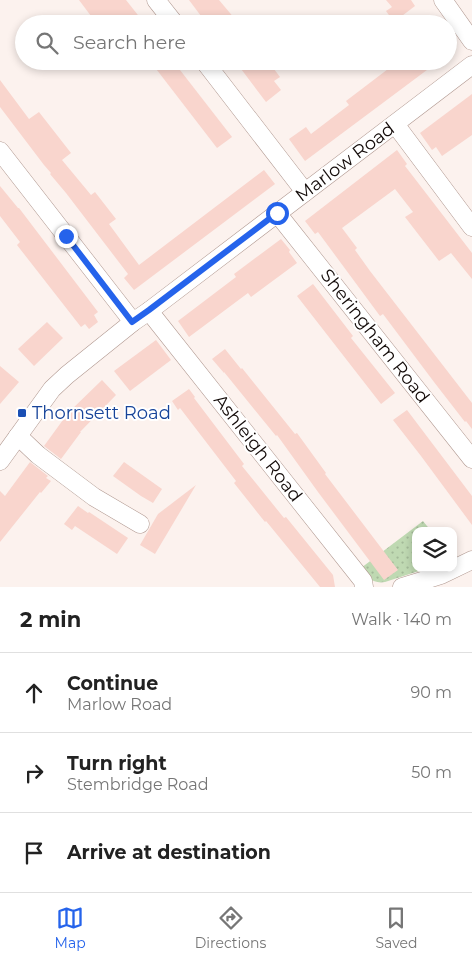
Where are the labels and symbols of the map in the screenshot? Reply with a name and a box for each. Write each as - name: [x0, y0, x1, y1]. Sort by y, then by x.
- street label: Marlow Road: [291, 118, 399, 206]
- route start: [266, 202, 289, 225]
- route end: [55, 225, 78, 248]
- street label: Sheringham Road: [316, 265, 434, 407]
- street label: Ashleigh Road: [209, 390, 307, 506]
- place label: Thornsett Road: [32, 402, 171, 424]
- marker: Thornsett Road: [16, 407, 28, 419]

